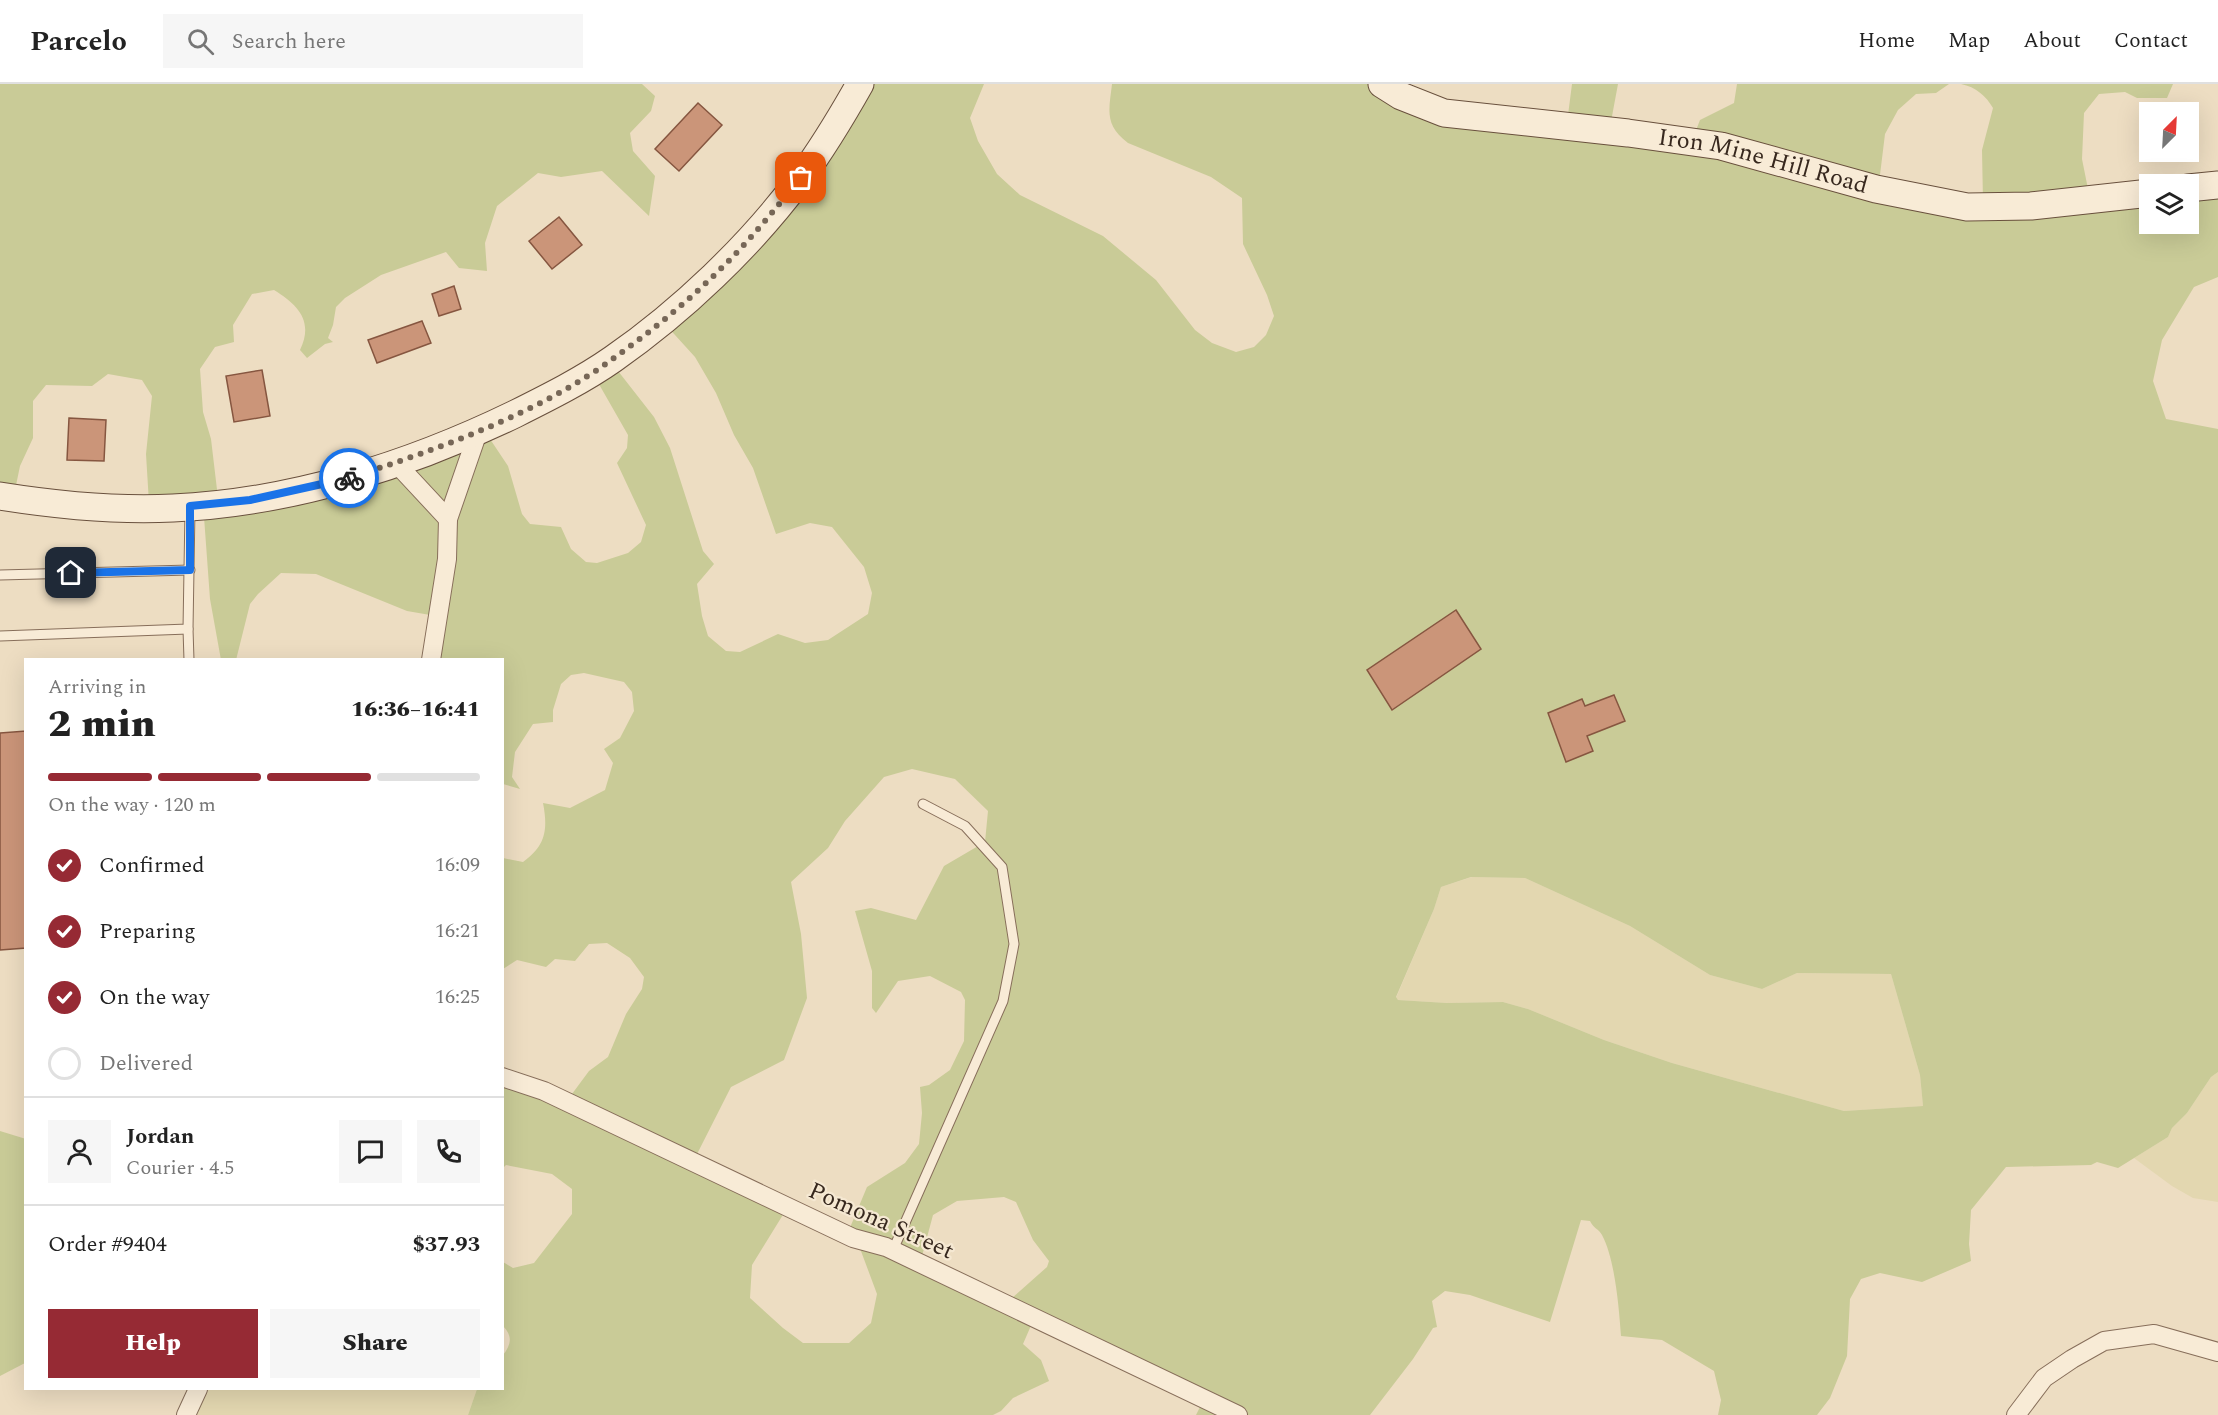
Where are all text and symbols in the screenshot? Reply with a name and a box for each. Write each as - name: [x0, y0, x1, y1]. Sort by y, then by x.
- search box: [163, 14, 583, 68]
- text: Parcelo: [30, 20, 127, 63]
- icon: search: [184, 25, 217, 58]
- text: Search here: [232, 25, 346, 58]
- text: Home: [1858, 25, 1915, 57]
- text: Map: [1948, 25, 1990, 57]
- text: About: [2023, 25, 2081, 57]
- text: Contact: [2114, 25, 2188, 57]
- north arrow: [2139, 102, 2199, 162]
- map controls: [2139, 102, 2199, 234]
- street label: Iron Mine Hill Road: [1656, 119, 1872, 204]
- pin: [775, 152, 826, 203]
- icon: bag: [784, 161, 817, 194]
- button: layers: [2139, 174, 2199, 234]
- courier: [319, 448, 379, 508]
- icon: bike: [333, 462, 366, 495]
- pin: [45, 547, 96, 598]
- icon: home: [54, 556, 87, 589]
- text: Arriving in: [48, 672, 146, 702]
- text: 16:36–16:41: [351, 693, 480, 726]
- text: 2 min: [48, 695, 156, 754]
- text: On the way · 120 m: [48, 790, 216, 820]
- icon: check: [48, 849, 81, 882]
- text: Confirmed: [99, 849, 205, 882]
- text: 16:09: [435, 850, 480, 880]
- icon: check: [48, 915, 81, 948]
- text: Preparing: [99, 915, 196, 948]
- text: 16:21: [435, 916, 480, 946]
- icon: check: [48, 981, 81, 1014]
- text: On the way: [99, 981, 210, 1014]
- text: 16:25: [435, 982, 480, 1012]
- text: Delivered: [99, 1047, 193, 1080]
- button: person: [48, 1120, 111, 1183]
- text: Jordan: [126, 1120, 194, 1153]
- button: chat: [339, 1120, 402, 1183]
- button: phone: [417, 1120, 480, 1183]
- text: Courier · 4.5: [126, 1153, 234, 1183]
- street label: Pomona Street: [802, 1173, 960, 1269]
- text: Order #9404: [48, 1228, 167, 1261]
- text: $37.93: [412, 1228, 480, 1261]
- button: Help: [48, 1309, 258, 1378]
- button: Share: [270, 1309, 480, 1378]

